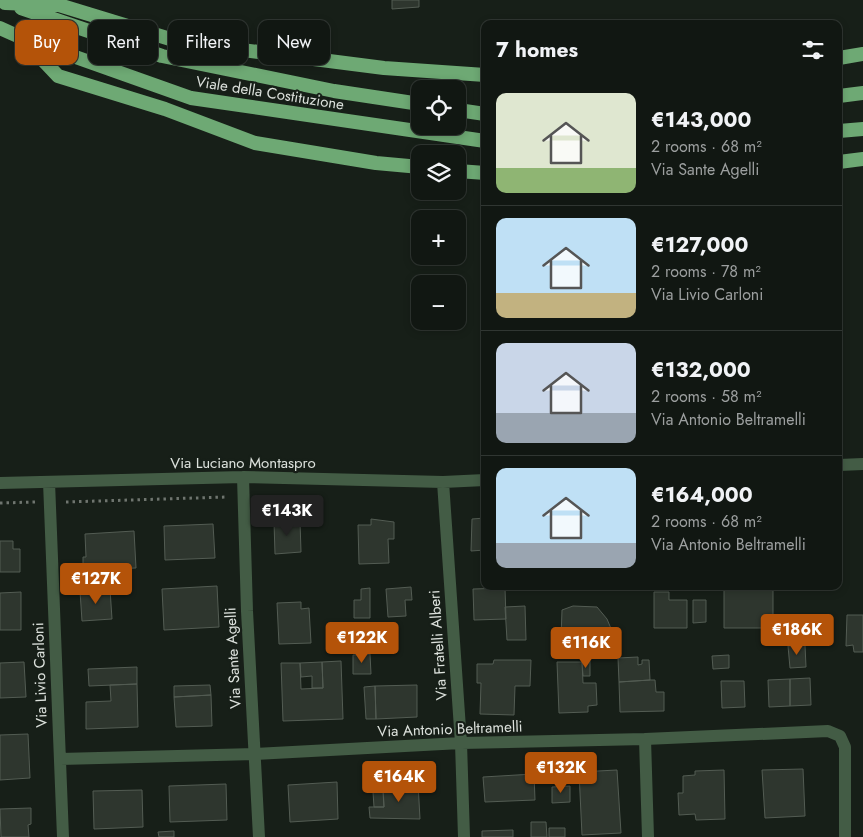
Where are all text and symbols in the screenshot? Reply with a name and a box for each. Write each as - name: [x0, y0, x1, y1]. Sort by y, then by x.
- chip: Buy: [15, 20, 78, 65]
- chip: Rent: [88, 20, 158, 65]
- chip: Filters: [168, 20, 248, 65]
- chip: New: [258, 20, 330, 65]
- text: 7 homes: [496, 35, 578, 65]
- icon: filters: [799, 36, 827, 64]
- street label: Viale della Costituzione: [194, 70, 346, 116]
- map controls: [411, 80, 466, 330]
- button: locate: [411, 80, 466, 135]
- text: €143,000: [651, 105, 751, 135]
- icon: home: [536, 113, 596, 173]
- text: 2 rooms · 68 m²: [651, 135, 762, 158]
- button: layers: [411, 145, 466, 200]
- text: Via Sante Agelli: [651, 158, 759, 181]
- button: +: [411, 210, 466, 265]
- text: €127,000: [651, 230, 748, 260]
- icon: home: [536, 238, 596, 298]
- text: 2 rooms · 78 m²: [651, 260, 761, 283]
- button: −: [411, 275, 466, 330]
- text: Via Livio Carloni: [651, 283, 763, 306]
- text: €132,000: [651, 355, 751, 385]
- icon: home: [536, 363, 596, 423]
- text: 2 rooms · 58 m²: [651, 385, 762, 408]
- text: Via Antonio Beltramelli: [651, 408, 806, 431]
- street label: Via Luciano Montaspro: [170, 452, 316, 474]
- text: €164,000: [651, 480, 753, 510]
- icon: home: [536, 488, 596, 548]
- pin: €143K: [252, 494, 322, 537]
- text: €143K: [262, 499, 312, 522]
- text: 2 rooms · 68 m²: [651, 510, 762, 533]
- text: Via Antonio Beltramelli: [651, 533, 806, 556]
- pin: €127K: [61, 562, 131, 605]
- text: €127K: [71, 567, 121, 590]
- street label: Via Fratelli Alberi: [423, 589, 453, 701]
- street label: Via Sante Agelli: [219, 607, 247, 709]
- pin: €186K: [762, 614, 832, 656]
- text: €186K: [772, 618, 822, 641]
- street label: Via Livio Carloni: [27, 622, 53, 728]
- pin: €122K: [327, 622, 397, 664]
- text: €122K: [337, 626, 387, 649]
- pin: €116K: [551, 626, 621, 669]
- text: €116K: [562, 631, 610, 654]
- street label: Via Antonio Beltramelli: [377, 715, 523, 743]
- pin: €132K: [526, 752, 596, 794]
- text: €132K: [536, 756, 586, 779]
- pin: €164K: [364, 760, 434, 803]
- text: €164K: [373, 765, 425, 788]

